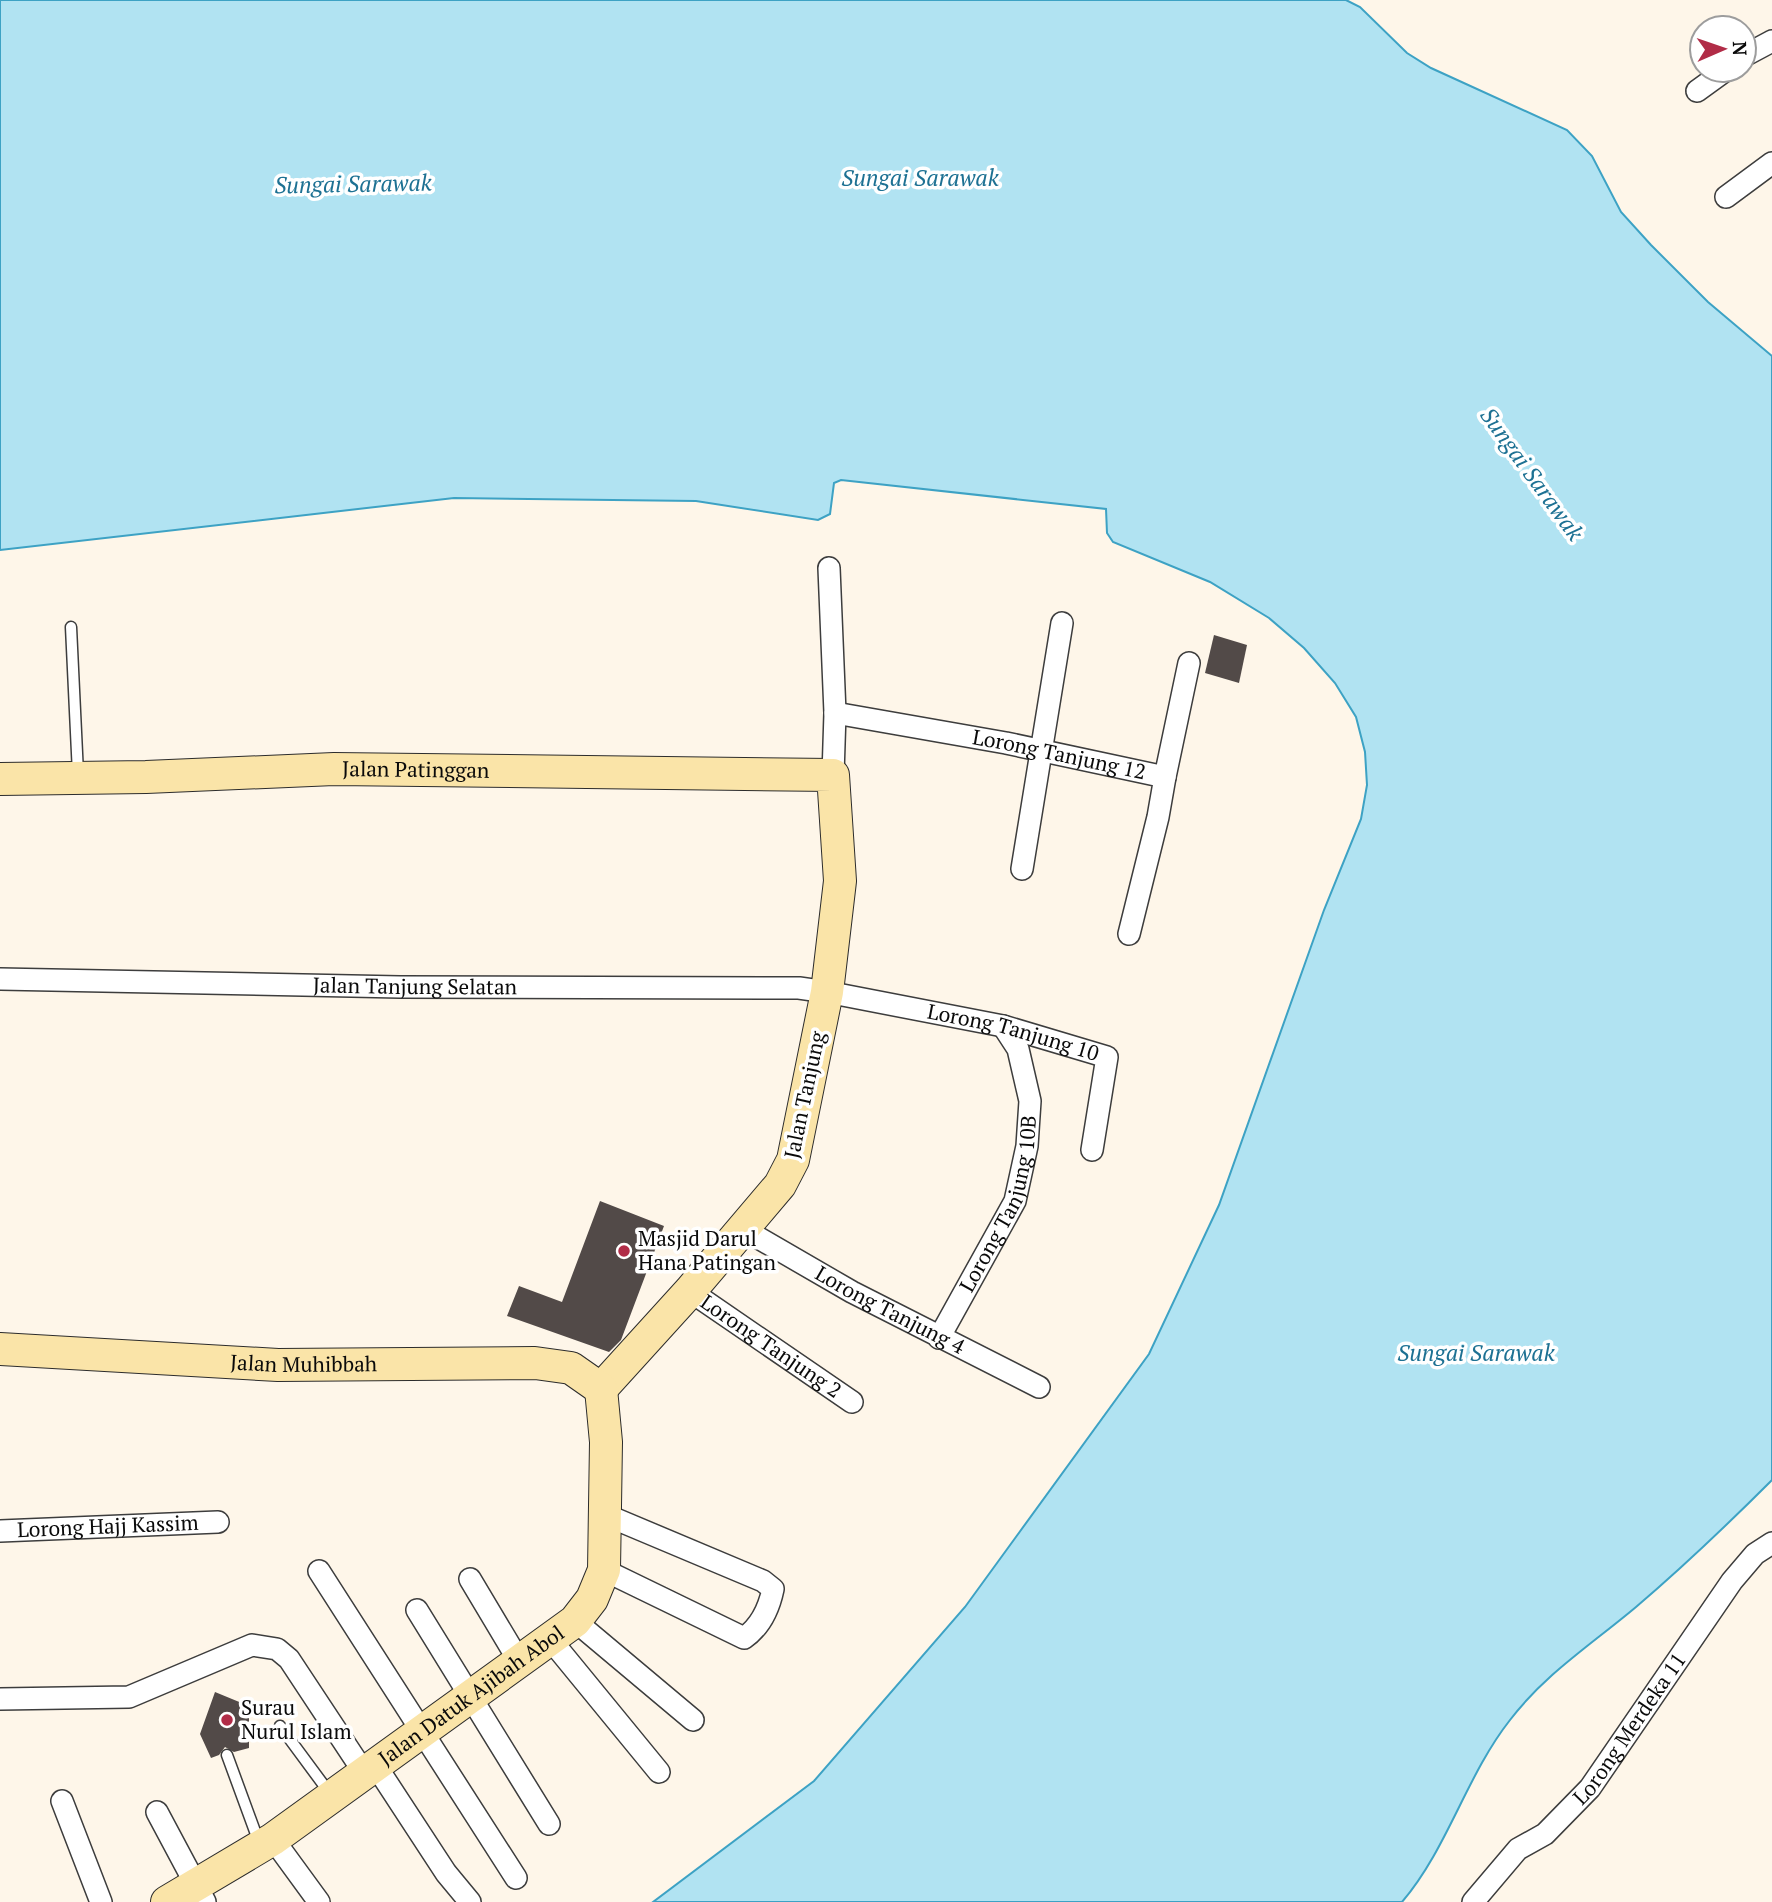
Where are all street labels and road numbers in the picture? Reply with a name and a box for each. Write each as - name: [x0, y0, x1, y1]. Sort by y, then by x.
- street label: Lorong Tanjung 12: [971, 722, 1148, 786]
- street label: Jalan Patinggan: [342, 754, 490, 784]
- street label: Jalan Tanjung Selatan: [313, 970, 518, 1000]
- street label: Lorong Tanjung 10: [925, 997, 1103, 1067]
- street label: Jalan Tanjung: [777, 1028, 831, 1161]
- street label: Lorong Tanjung 10B: [952, 1115, 1042, 1297]
- street label: Lorong Tanjung 4: [811, 1259, 971, 1360]
- street label: Lorong Tanjung 2: [695, 1287, 847, 1404]
- street label: Jalan Muhibbah: [229, 1347, 377, 1378]
- street label: Lorong Hajj Kassim: [17, 1508, 199, 1543]
- street label: Jalan Datuk Ajibah Abol: [372, 1618, 569, 1772]
- street label: Lorong Merdeka 11: [1566, 1647, 1692, 1810]

